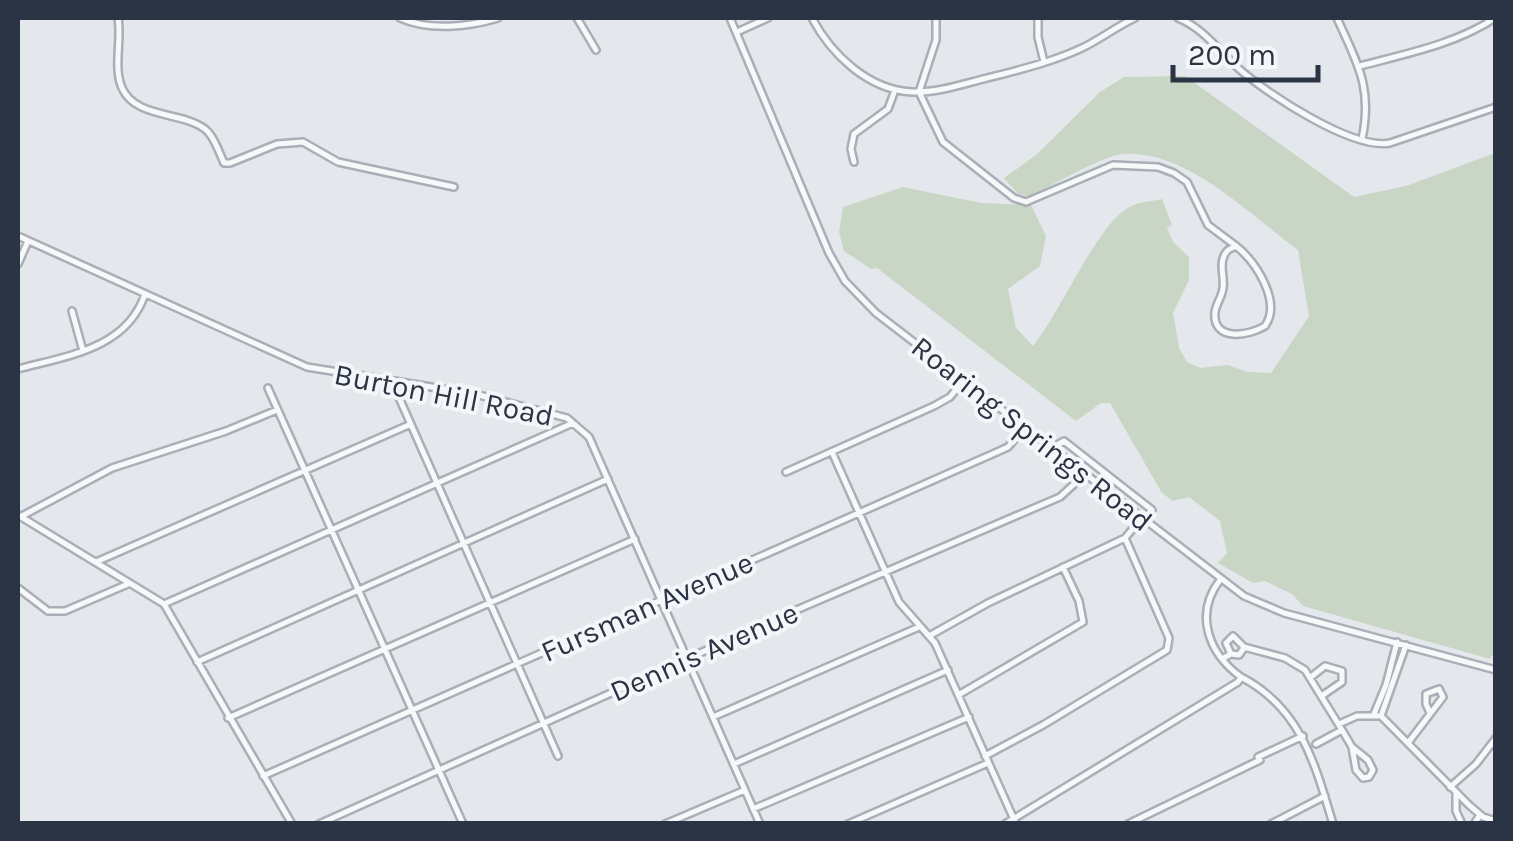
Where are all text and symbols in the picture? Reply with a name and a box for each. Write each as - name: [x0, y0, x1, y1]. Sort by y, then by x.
- scale bar: [1173, 20, 1318, 82]
- text: 200 m: [1188, 37, 1276, 73]
- street label: Roaring Springs Road: [904, 329, 1160, 539]
- street label: Burton Hill Road: [331, 356, 557, 434]
- street label: Fursman Avenue: [535, 544, 759, 670]
- street label: Dennis Avenue: [604, 594, 804, 710]

